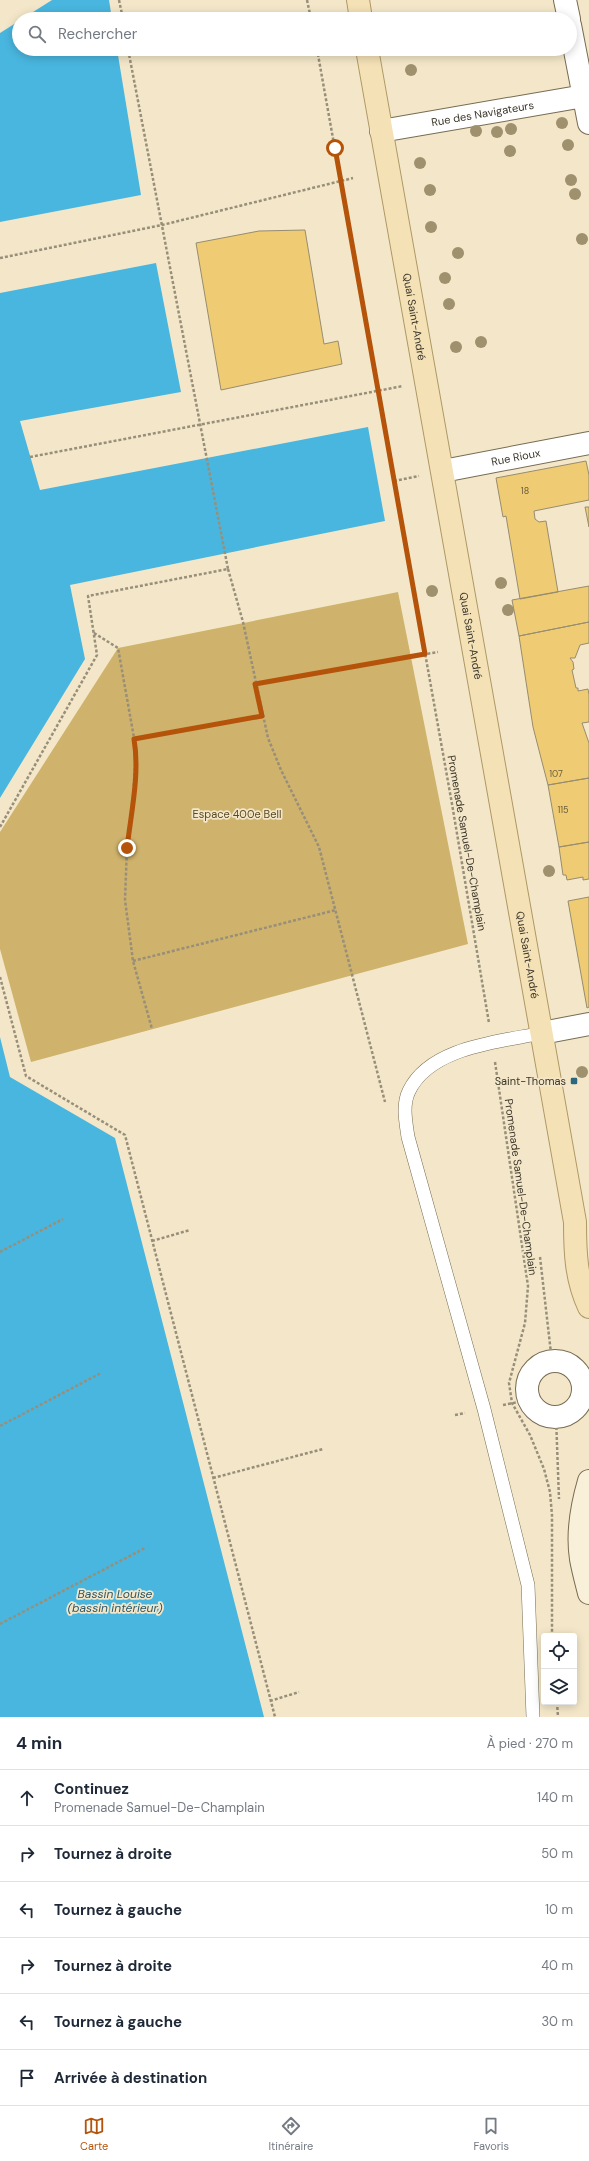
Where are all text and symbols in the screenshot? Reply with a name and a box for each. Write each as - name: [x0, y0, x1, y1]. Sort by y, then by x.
- search box: [12, 12, 577, 56]
- icon: search: [26, 23, 48, 45]
- text: Rechercher: [58, 24, 137, 44]
- street label: Rue des Navigateurs: [430, 98, 535, 129]
- route start: [326, 139, 344, 157]
- street label: Quai Saint-André: [400, 272, 429, 362]
- street label: Rue Rioux: [490, 445, 542, 469]
- house number: 18: [521, 485, 529, 497]
- street label: Quai Saint-André: [456, 591, 486, 681]
- street label: Promenade Samuel-De-Champlain: [445, 754, 489, 932]
- house number: 107: [549, 768, 563, 780]
- house number: 115: [557, 804, 569, 816]
- park label: Espace 400e Bell: [193, 807, 281, 821]
- route end: [118, 839, 136, 857]
- street label: Quai Saint-André: [513, 910, 542, 1000]
- place label: Saint-Thomas: [495, 1074, 566, 1088]
- marker: Saint-Thomas: [569, 1076, 579, 1086]
- street label: Promenade Samuel-De-Champlain: [502, 1098, 540, 1276]
- water label: Bassin Louise (bassin intérieur): [68, 1586, 163, 1616]
- map controls: [541, 1633, 577, 1705]
- button: locate: [541, 1633, 577, 1669]
- button: layers: [541, 1669, 577, 1705]
- text: 4 min: [16, 1732, 62, 1754]
- text: À pied · 270 m: [487, 1735, 573, 1752]
- text: Continuez: [54, 1779, 129, 1799]
- icon: ahead: [16, 1787, 38, 1809]
- text: 140 m: [537, 1789, 573, 1806]
- text: Promenade Samuel-De-Champlain: [54, 1799, 265, 1816]
- icon: right: [16, 1843, 38, 1865]
- text: Tournez à droite: [54, 1844, 172, 1864]
- text: 50 m: [541, 1845, 573, 1862]
- icon: left: [16, 1899, 38, 1921]
- text: Tournez à gauche: [54, 1900, 182, 1920]
- text: 10 m: [545, 1901, 573, 1918]
- icon: right: [16, 1955, 38, 1977]
- text: Tournez à droite: [54, 1956, 172, 1976]
- text: 40 m: [541, 1957, 573, 1974]
- icon: left: [16, 2011, 38, 2033]
- text: Tournez à gauche: [54, 2012, 182, 2032]
- text: 30 m: [541, 2013, 573, 2030]
- icon: arrive: [16, 2067, 38, 2089]
- text: Arrivée à destination: [54, 2068, 207, 2088]
- tab: Carte: [80, 2115, 108, 2153]
- tab: Itinéraire: [268, 2115, 313, 2153]
- tab: Favoris: [473, 2115, 509, 2153]

